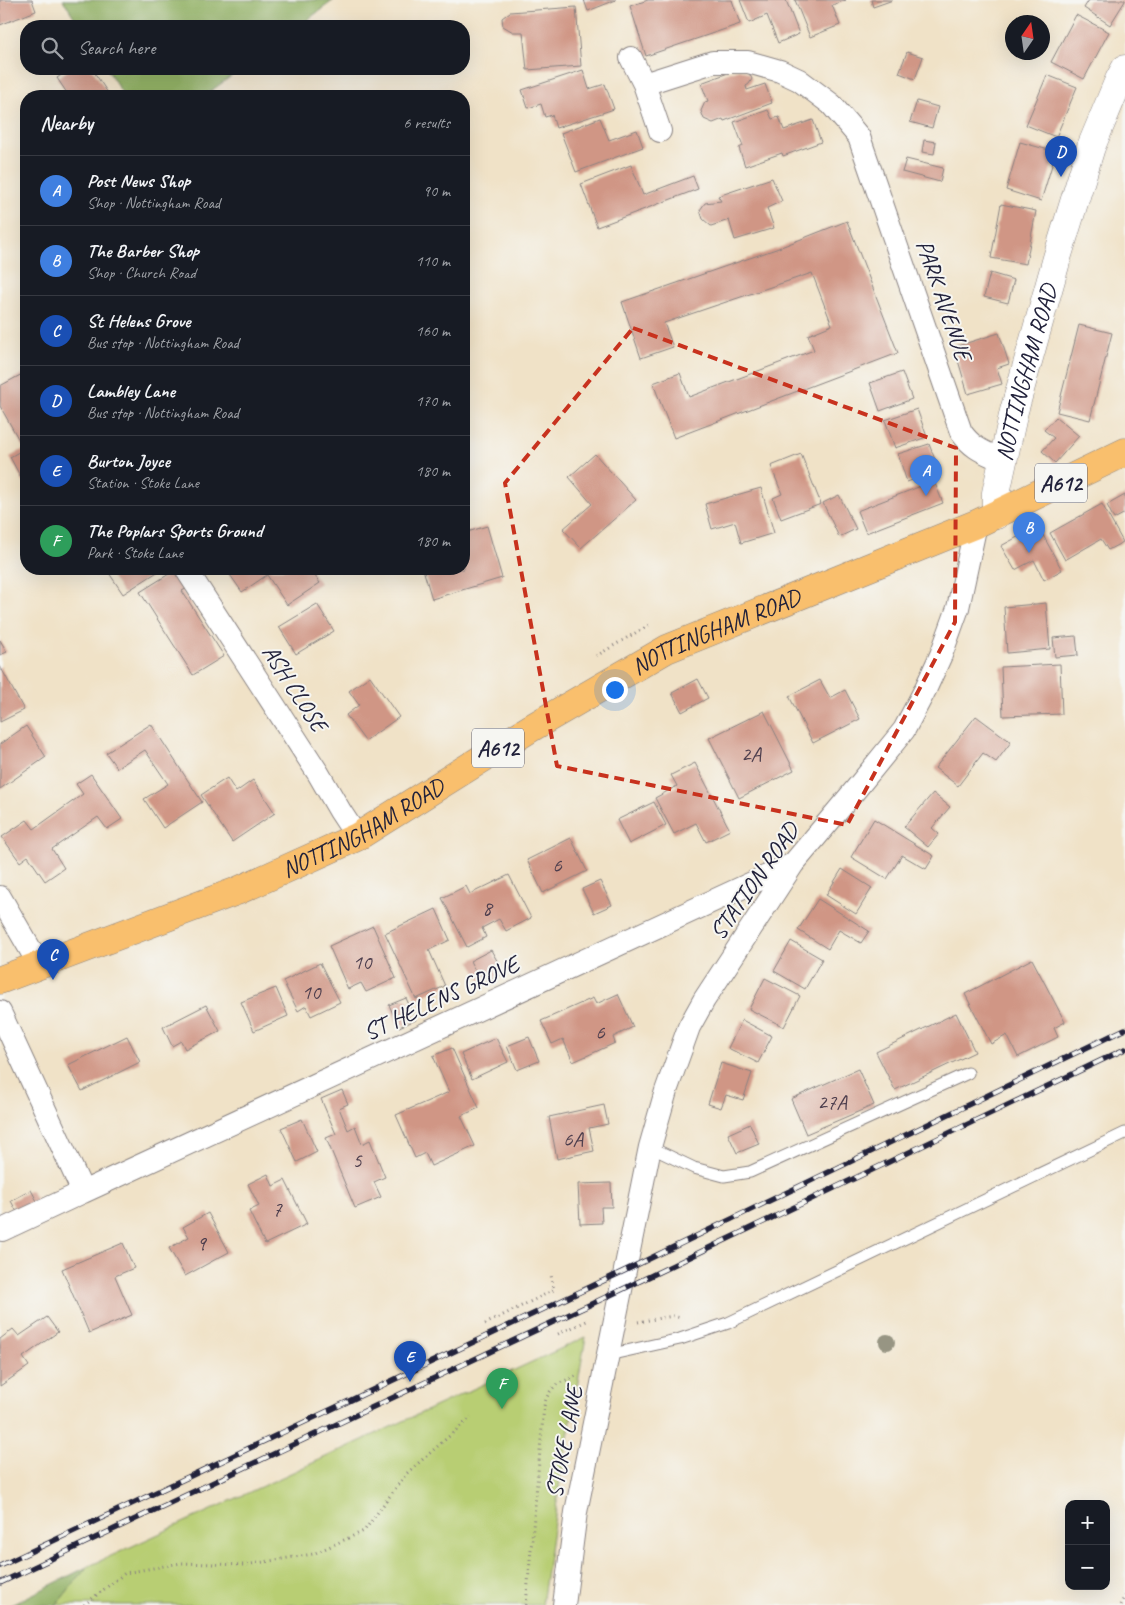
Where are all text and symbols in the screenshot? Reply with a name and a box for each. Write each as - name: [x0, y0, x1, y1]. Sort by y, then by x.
- north arrow: [1005, 15, 1050, 60]
- search box: [20, 20, 470, 75]
- icon: search: [38, 34, 66, 62]
- text: Search here: [78, 36, 155, 60]
- text: Nearby: [40, 110, 93, 136]
- text: 6 results: [403, 113, 450, 133]
- pin: D: [1045, 136, 1077, 177]
- text: Post News Shop: [87, 169, 190, 193]
- text: A: [52, 181, 60, 201]
- text: 90 m: [423, 181, 450, 201]
- text: Shop · Nottingham Road: [87, 193, 220, 213]
- street label: PARK AVENUE: [909, 236, 980, 367]
- text: The Barber Shop: [87, 239, 199, 263]
- text: B: [52, 251, 60, 271]
- text: 110 m: [416, 251, 450, 271]
- text: Shop · Church Road: [87, 263, 196, 283]
- street label: NOTTINGHAM ROAD: [989, 279, 1064, 464]
- text: St Helens Grove: [87, 309, 190, 333]
- text: C: [52, 321, 60, 341]
- text: 160 m: [416, 321, 450, 341]
- text: Bus stop · Nottingham Road: [87, 333, 239, 353]
- text: Lambley Lane: [87, 379, 175, 403]
- text: D: [51, 391, 61, 411]
- text: 170 m: [416, 391, 450, 411]
- text: Bus stop · Nottingham Road: [87, 403, 239, 423]
- text: Burton Joyce: [87, 449, 170, 473]
- pin: A: [910, 455, 942, 496]
- text: E: [52, 461, 60, 481]
- text: 180 m: [416, 461, 450, 481]
- road number: A612: [1035, 463, 1087, 502]
- text: Station · Stoke Lane: [87, 473, 199, 493]
- pin: B: [1013, 512, 1045, 553]
- text: The Poplars Sports Ground: [87, 519, 262, 543]
- text: F: [52, 531, 60, 551]
- text: 180 m: [416, 531, 450, 551]
- text: Park · Stoke Lane: [87, 543, 183, 563]
- street label: NOTTINGHAM ROAD: [626, 581, 806, 682]
- street label: ASH CLOSE: [256, 639, 336, 740]
- your location: [602, 677, 628, 703]
- road number: A612: [472, 728, 524, 768]
- house number: 2A: [741, 741, 762, 767]
- street label: NOTTINGHAM ROAD: [277, 770, 451, 884]
- street label: STATION ROAD: [703, 815, 806, 945]
- house number: 6: [552, 852, 562, 878]
- house number: 8: [482, 895, 494, 921]
- pin: C: [37, 939, 69, 980]
- street label: ST HELENS GROVE: [359, 948, 526, 1047]
- house number: 10: [353, 949, 373, 975]
- house number: 10: [302, 979, 322, 1005]
- house number: 6: [595, 1019, 605, 1045]
- house number: 27A: [817, 1089, 848, 1115]
- house number: 6A: [563, 1126, 584, 1152]
- house number: 5: [352, 1147, 363, 1173]
- house number: 7: [272, 1196, 283, 1222]
- house number: 9: [196, 1230, 207, 1256]
- pin: E: [394, 1341, 426, 1382]
- pin: F: [486, 1368, 518, 1409]
- street label: STOKE LANE: [538, 1380, 590, 1500]
- map controls: [1065, 1500, 1110, 1590]
- button: +: [1065, 1500, 1110, 1545]
- button: −: [1065, 1545, 1110, 1590]

